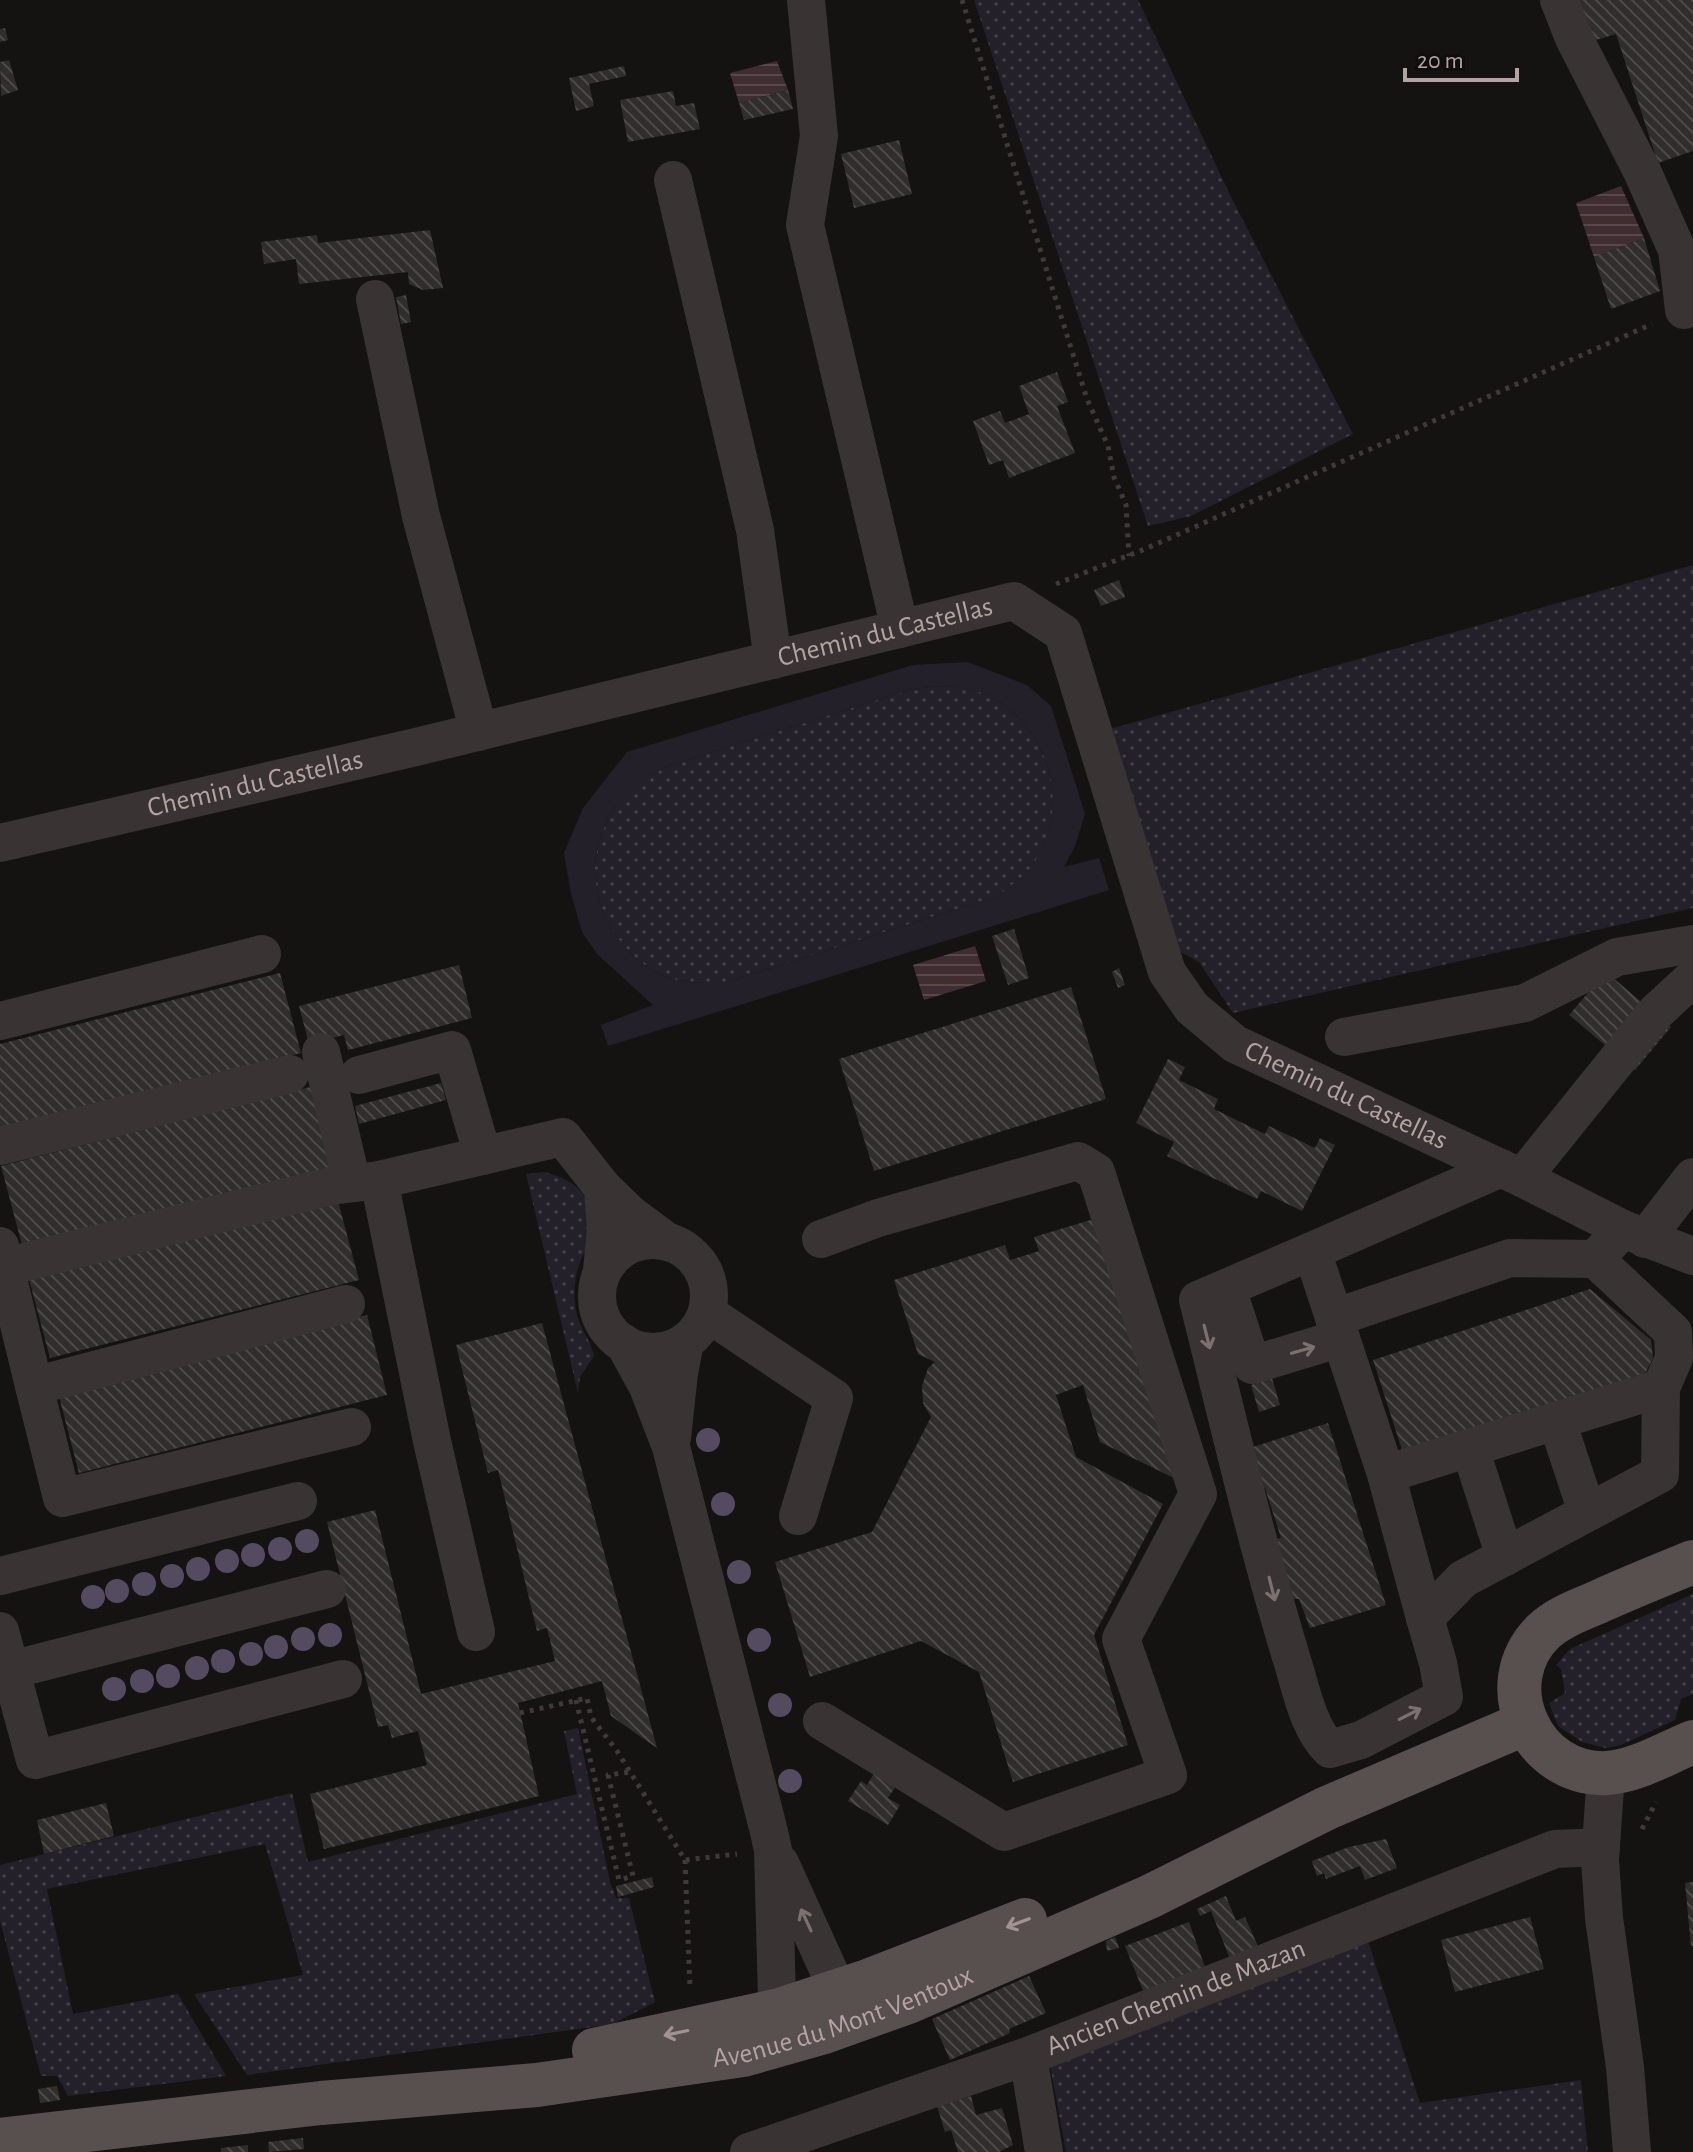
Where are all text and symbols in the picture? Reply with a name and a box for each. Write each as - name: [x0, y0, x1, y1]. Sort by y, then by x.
- scale bar: [1405, 32, 1517, 82]
- text: 20 m: [1417, 49, 1464, 73]
- street label: Chemin du Castellas: [775, 593, 996, 672]
- street label: Chemin du Castellas: [145, 746, 366, 822]
- street label: Chemin du Castellas: [1240, 1037, 1452, 1155]
- one-way arrow: [1201, 1323, 1216, 1349]
- one-way arrow: [1289, 1342, 1315, 1357]
- one-way arrow: [1265, 1575, 1280, 1601]
- one-way arrow: [1398, 1706, 1422, 1722]
- one-way arrow: [798, 1909, 813, 1933]
- one-way arrow: [1006, 1917, 1031, 1931]
- street label: Ancien Chemin de Mazan: [1043, 1934, 1309, 2061]
- street label: Avenue du Mont Ventoux: [711, 1961, 977, 2073]
- one-way arrow: [664, 2026, 690, 2041]

